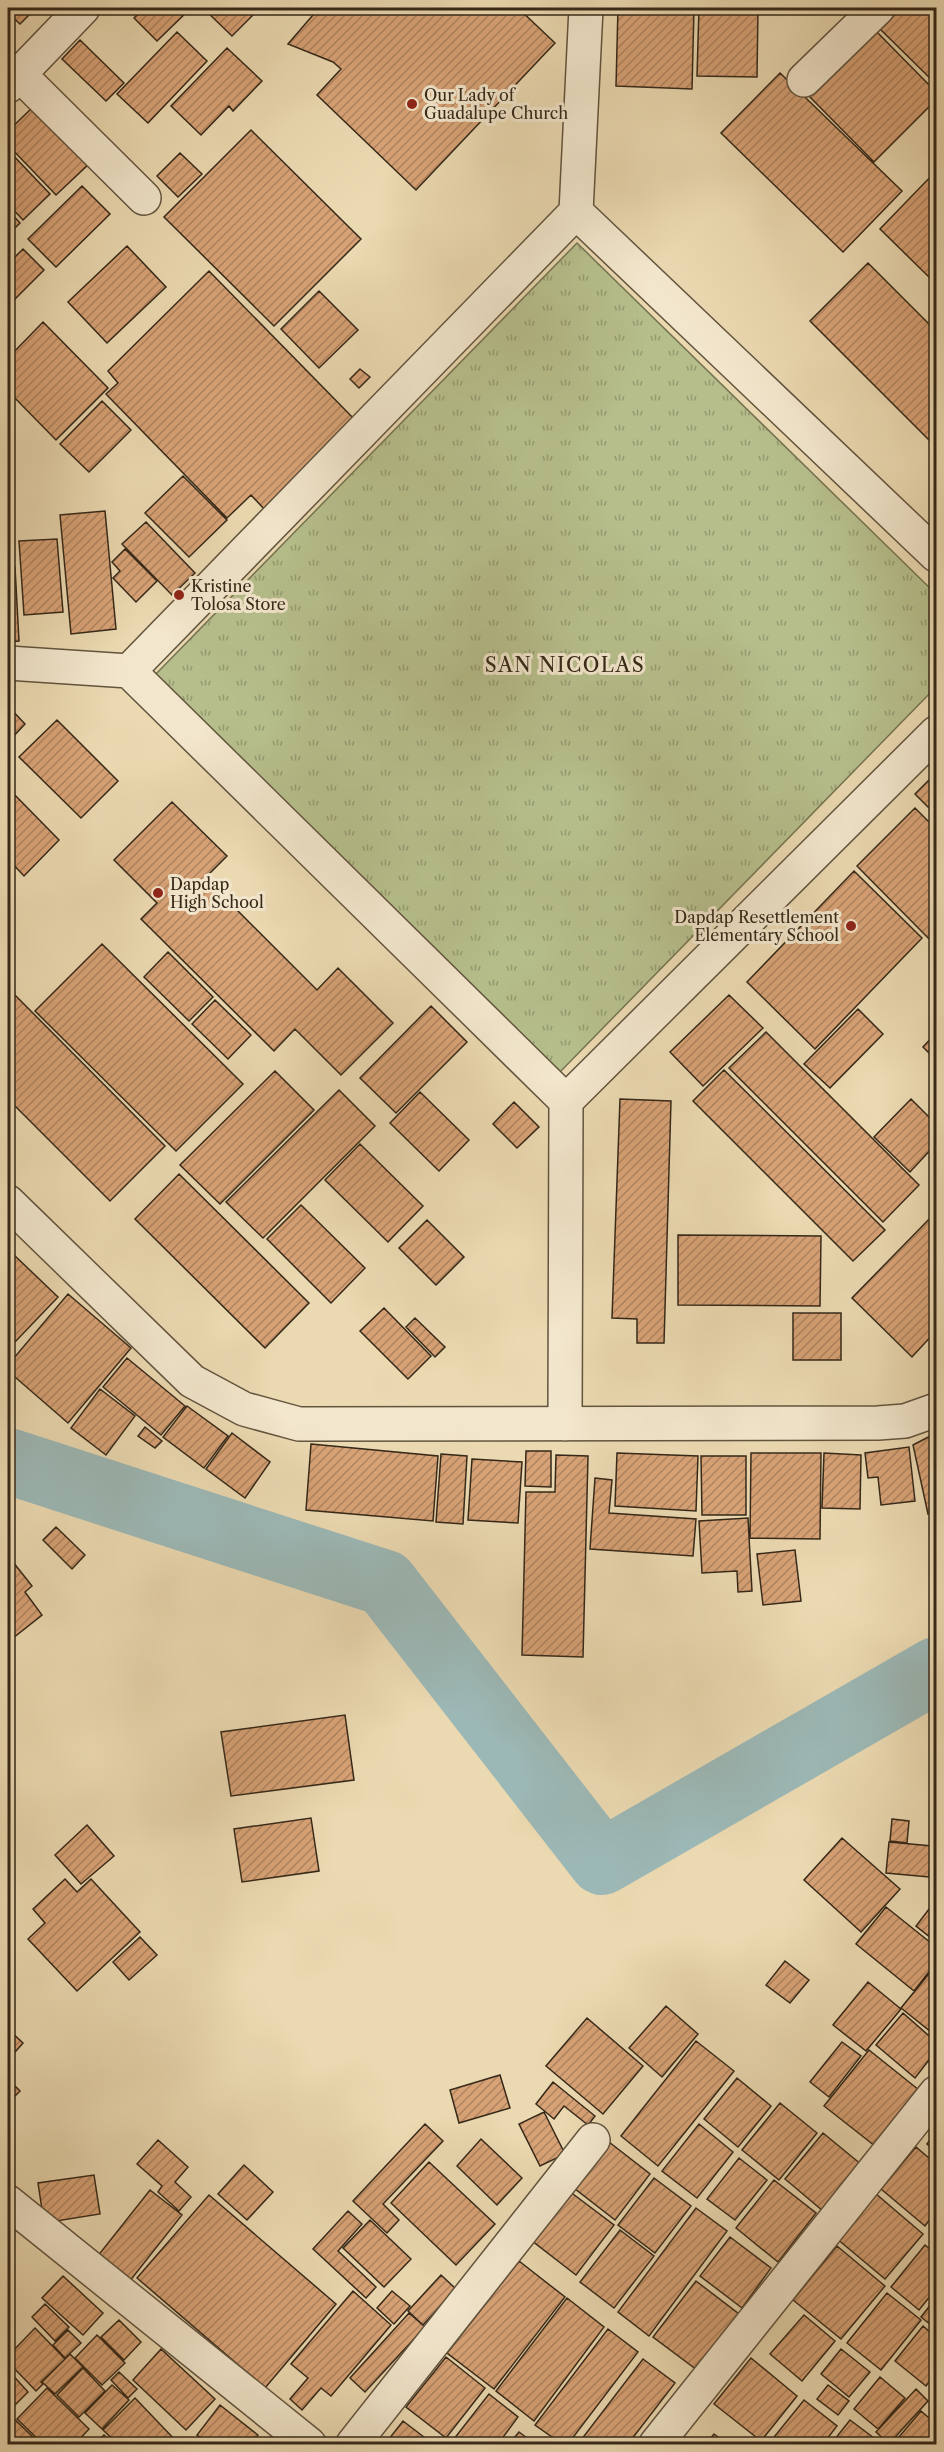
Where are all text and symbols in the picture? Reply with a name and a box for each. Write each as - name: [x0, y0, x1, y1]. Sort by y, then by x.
- place label: Our Lady of Guadalupe Church: [424, 85, 568, 123]
- marker: Our Lady of Guadalupe Church: [405, 97, 419, 111]
- place label: Kristine Tolosa Store: [191, 576, 286, 614]
- marker: Kristine Tolosa Store: [172, 588, 186, 602]
- district label: SAN NICOLAS: [485, 653, 645, 677]
- place label: Dapdap High School: [170, 874, 264, 912]
- marker: Dapdap High School: [151, 886, 165, 900]
- place label: Dapdap Resettlement Elementary School: [674, 907, 839, 945]
- marker: Dapdap Resettlement Elementary School: [844, 919, 858, 933]

